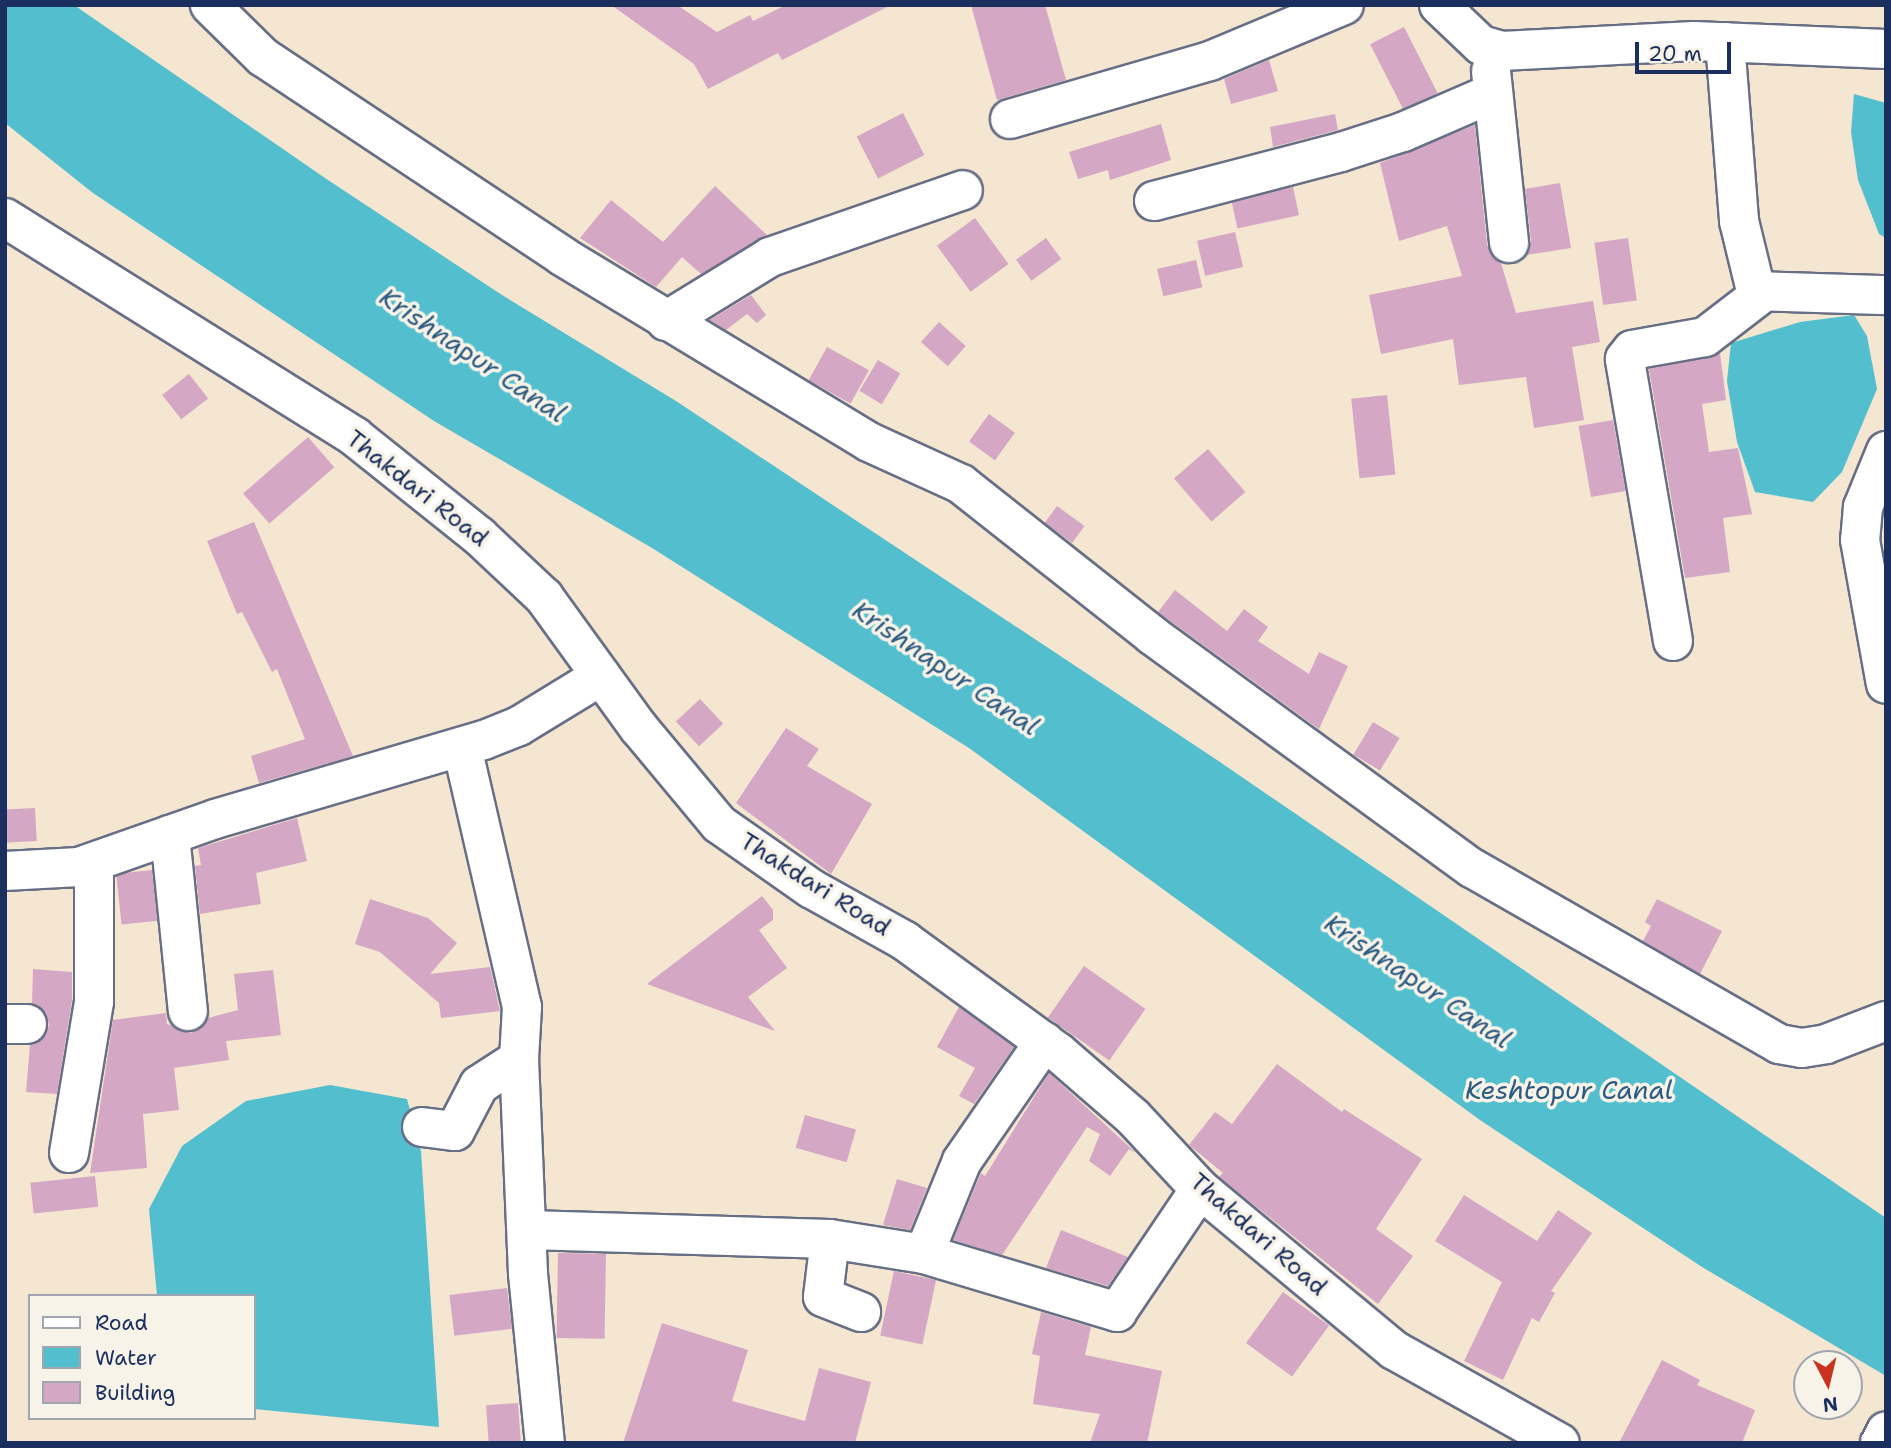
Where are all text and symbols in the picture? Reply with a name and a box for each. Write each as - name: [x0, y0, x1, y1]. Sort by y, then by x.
- scale bar: [1639, 28, 1735, 72]
- text: 20 m: [1648, 40, 1702, 68]
- water label: Krishnapur Canal: [374, 281, 572, 429]
- street label: Thakdari Road: [340, 425, 494, 553]
- water label: Krishnapur Canal: [847, 594, 1045, 742]
- street label: Thakdari Road: [734, 827, 896, 943]
- water label: Krishnapur Canal: [1319, 907, 1517, 1055]
- water label: Keshtopur Canal: [1465, 1074, 1673, 1106]
- street label: Thakdari Road: [1184, 1168, 1332, 1302]
- legend: [28, 1294, 256, 1420]
- text: Road: [95, 1309, 148, 1337]
- text: Water: [95, 1344, 157, 1372]
- north arrow: [1793, 1350, 1863, 1420]
- text: Building: [95, 1379, 175, 1407]
- text: N: [1821, 1391, 1839, 1418]

